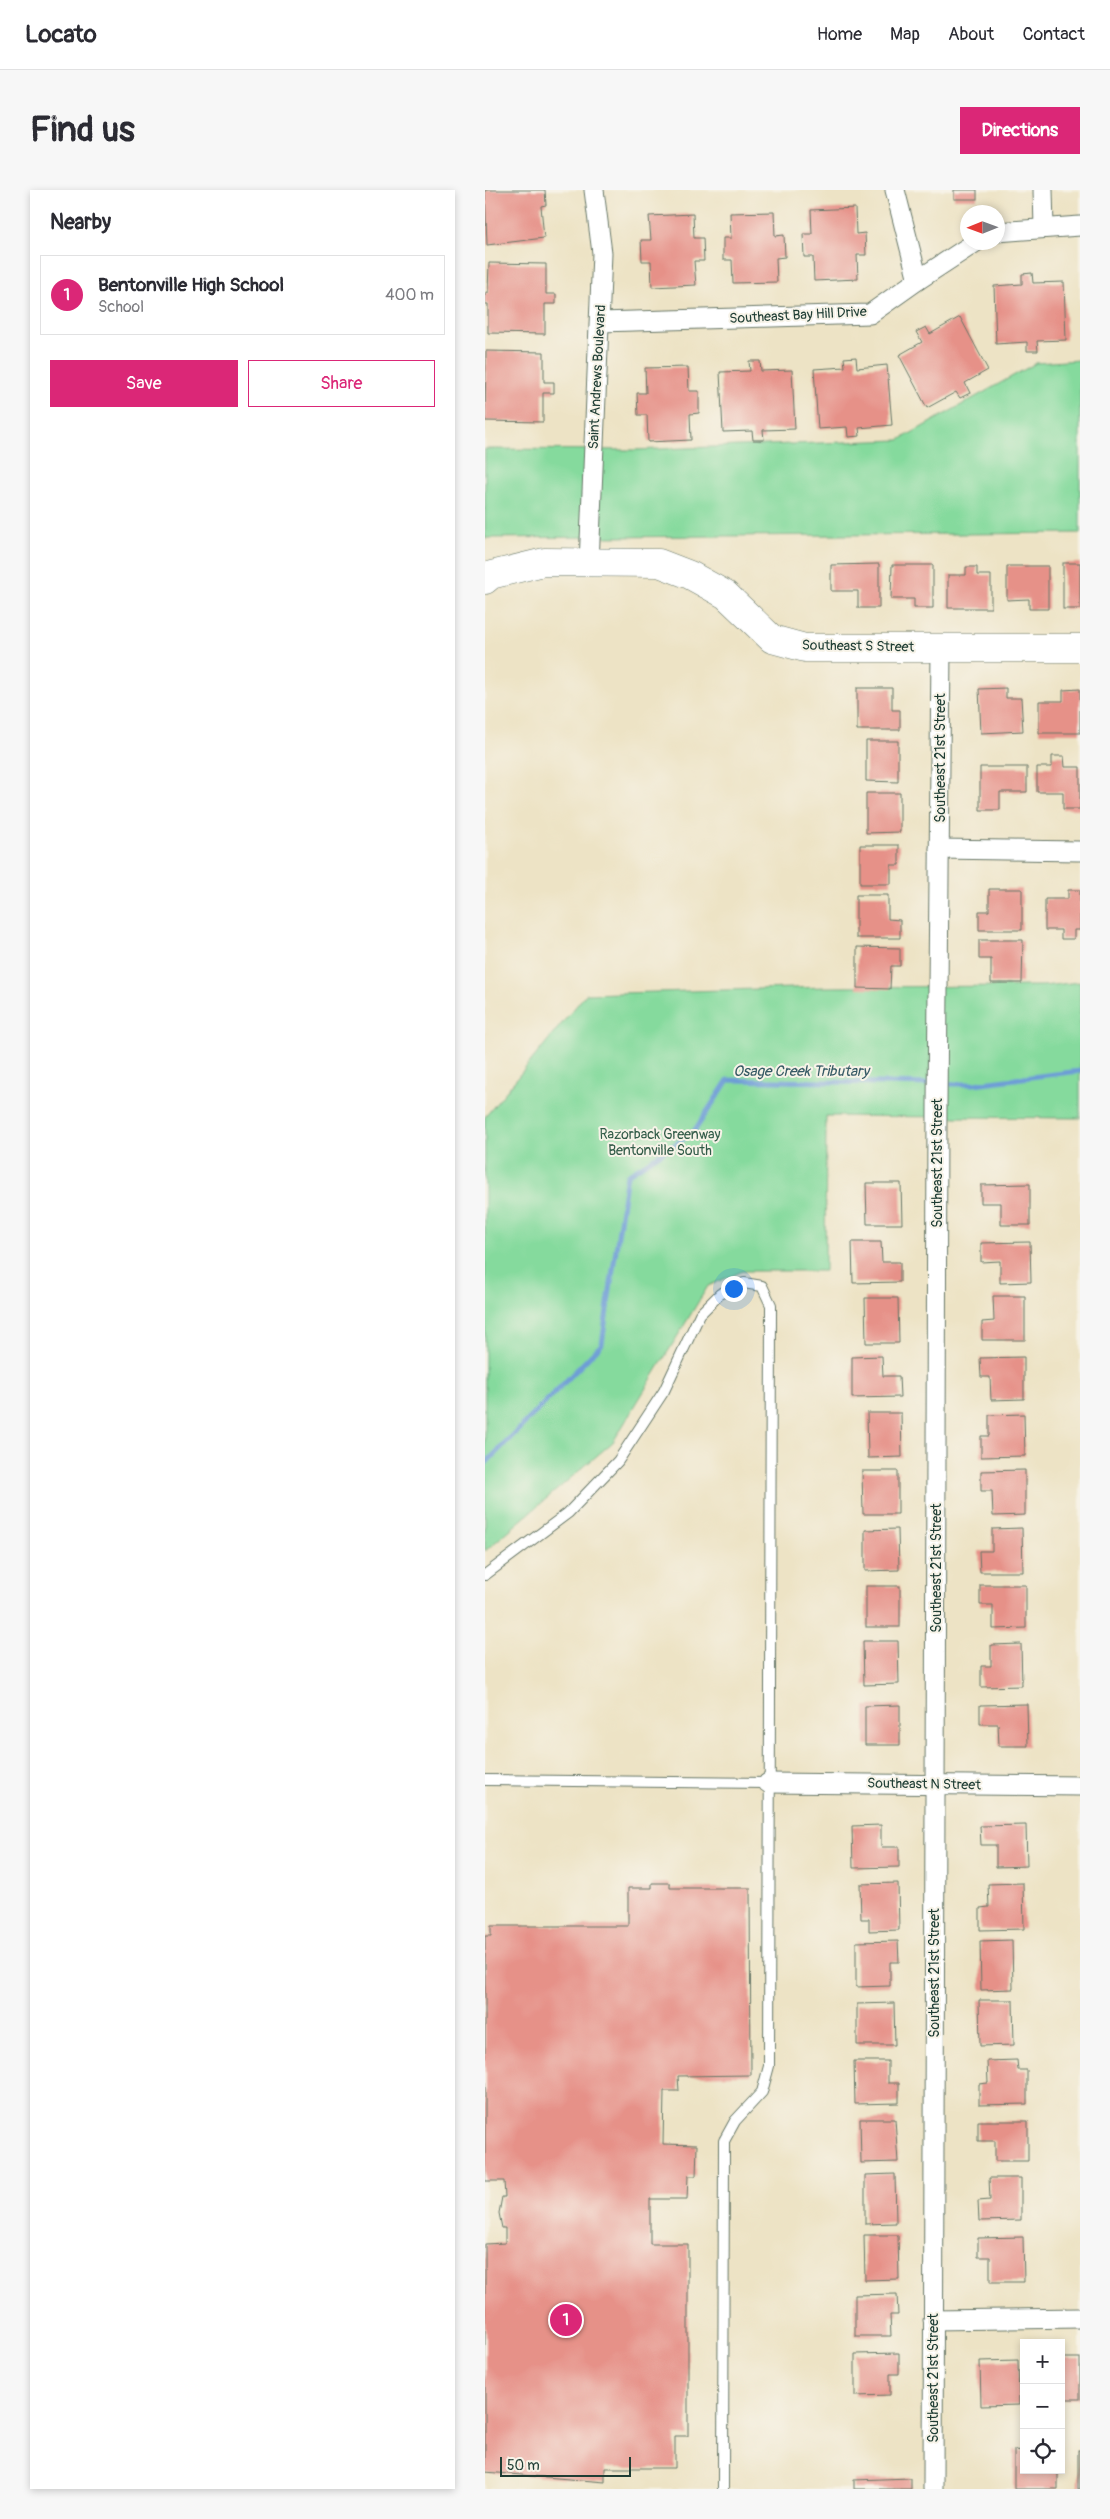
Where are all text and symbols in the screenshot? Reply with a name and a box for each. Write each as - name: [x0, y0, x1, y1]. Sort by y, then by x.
- text: Locato: [25, 20, 97, 49]
- text: Home: [817, 23, 862, 46]
- text: Map: [890, 23, 920, 46]
- text: About: [948, 23, 994, 46]
- text: Contact: [1022, 23, 1085, 46]
- button: Directions: [960, 107, 1080, 154]
- text: Find us: [30, 108, 135, 152]
- north arrow: [960, 205, 1005, 250]
- text: Nearby: [50, 209, 111, 236]
- text: Bentonville High School: [98, 273, 284, 297]
- text: 1: [64, 285, 70, 305]
- text: 400 m: [385, 285, 434, 305]
- text: School: [98, 297, 144, 317]
- street label: Southeast Bay Hill Drive: [729, 303, 867, 327]
- street label: Saint Andrews Boulevard: [585, 304, 609, 450]
- button: Save: [50, 360, 238, 407]
- button: Share: [248, 360, 435, 407]
- street label: Southeast S Street: [802, 637, 915, 655]
- street label: Southeast 21st Street: [932, 693, 949, 823]
- water label: Osage Creek Tributary: [733, 1062, 871, 1081]
- street label: Southeast 21st Street: [929, 1098, 946, 1228]
- park label: Razorback Greenway Bentonville South: [599, 1126, 721, 1159]
- your location: [721, 1276, 747, 1302]
- street label: Southeast 21st Street: [928, 1503, 945, 1633]
- street label: Southeast N Street: [867, 1775, 981, 1793]
- street label: Southeast 21st Street: [926, 1908, 943, 2038]
- pin: 1: [550, 2301, 582, 2339]
- street label: Southeast 21st Street: [925, 2313, 942, 2443]
- map controls: [1020, 2339, 1065, 2474]
- button: +: [1020, 2339, 1065, 2384]
- button: −: [1020, 2384, 1065, 2429]
- button: locate: [1020, 2429, 1065, 2474]
- scale bar: [500, 2454, 631, 2477]
- text: 50 m: [507, 2457, 540, 2474]

